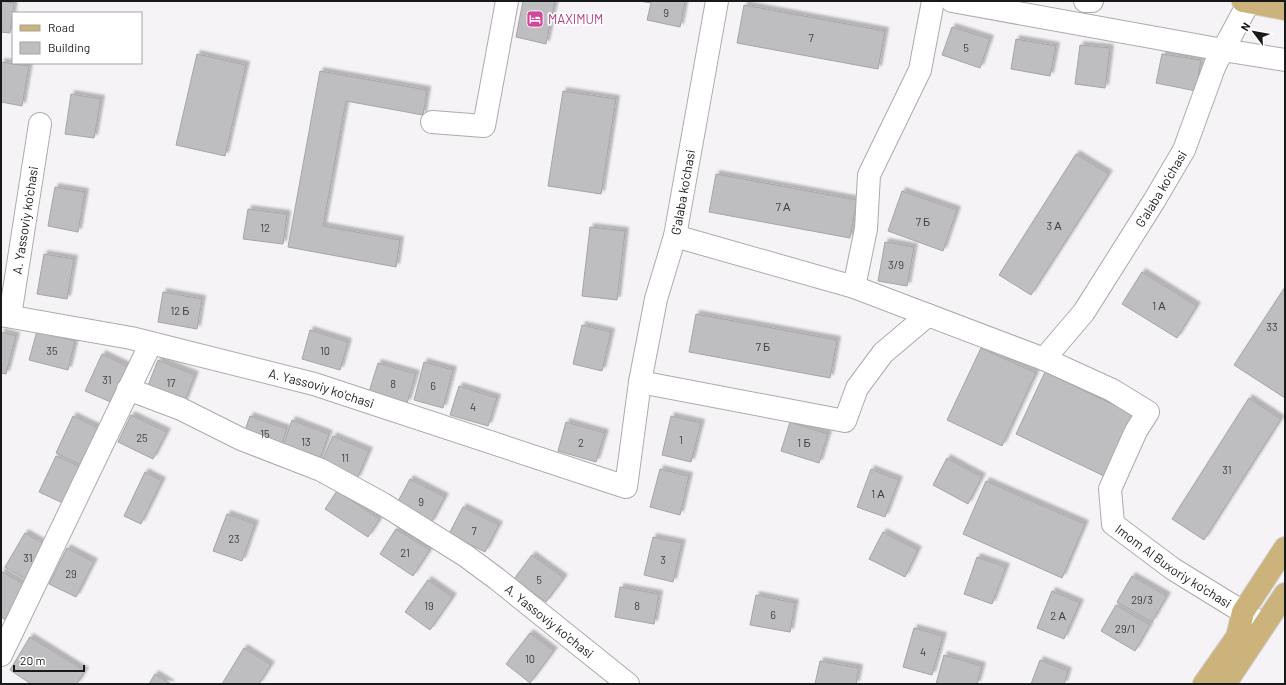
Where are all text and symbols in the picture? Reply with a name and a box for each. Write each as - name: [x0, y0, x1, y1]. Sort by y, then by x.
- house number: 9: [663, 6, 669, 19]
- hotel icon: MAXIMUM: [525, 9, 545, 29]
- place label: MAXIMUM: [548, 11, 603, 27]
- legend: [12, 12, 142, 64]
- north arrow: [1234, 12, 1274, 52]
- text: Road: [48, 20, 75, 34]
- text: N: [1238, 20, 1253, 33]
- house number: 7: [808, 31, 814, 44]
- text: Building: [48, 40, 90, 54]
- house number: 5: [963, 41, 969, 54]
- street label: G'alaba ko'chasi: [1132, 147, 1190, 230]
- street label: G'alaba ko'chasi: [667, 148, 698, 236]
- street label: A. Yassoviy ko'chasi: [9, 165, 41, 275]
- house number: 7 А: [776, 200, 791, 213]
- house number: 7 Б: [916, 215, 930, 228]
- house number: 3 А: [1046, 219, 1062, 232]
- house number: 12: [260, 221, 270, 234]
- house number: 3/9: [888, 258, 904, 271]
- house number: 1 А: [1152, 299, 1166, 312]
- house number: 12 Б: [170, 304, 190, 317]
- house number: 33: [1266, 320, 1278, 333]
- house number: 7 Б: [756, 340, 770, 353]
- house number: 35: [46, 344, 58, 357]
- house number: 10: [320, 344, 330, 357]
- street label: A. Yassoviy ko'chasi: [267, 365, 376, 411]
- house number: 31: [102, 373, 112, 386]
- house number: 17: [166, 376, 176, 389]
- house number: 8: [390, 377, 396, 390]
- house number: 6: [430, 379, 436, 392]
- house number: 4: [470, 400, 476, 413]
- house number: 15: [260, 427, 270, 440]
- house number: 25: [136, 431, 148, 444]
- house number: 1: [679, 433, 683, 446]
- house number: 13: [301, 435, 311, 448]
- house number: 2: [578, 436, 584, 449]
- house number: 1 Б: [797, 436, 811, 449]
- house number: 11: [341, 451, 349, 464]
- house number: 31: [1222, 463, 1232, 476]
- house number: 1 А: [871, 487, 885, 500]
- house number: 9: [418, 495, 424, 508]
- street label: Imom Al Buxoriy ko'chasi: [1112, 521, 1234, 611]
- house number: 7: [471, 524, 477, 537]
- house number: 23: [228, 532, 240, 545]
- house number: 21: [400, 546, 410, 559]
- house number: 31: [23, 551, 33, 564]
- house number: 3: [660, 553, 666, 566]
- house number: 29: [65, 567, 77, 580]
- house number: 5: [536, 573, 542, 586]
- street label: A. Yassoviy ko'chasi: [502, 581, 597, 661]
- house number: 29/3: [1131, 593, 1153, 606]
- house number: 19: [424, 599, 434, 612]
- house number: 8: [634, 599, 640, 612]
- house number: 6: [770, 608, 776, 621]
- house number: 2 А: [1050, 609, 1066, 622]
- house number: 29/1: [1115, 622, 1135, 635]
- house number: 4: [920, 645, 926, 658]
- scale bar: [14, 647, 84, 673]
- house number: 10: [525, 652, 535, 665]
- text: 20 m: [20, 653, 46, 667]

